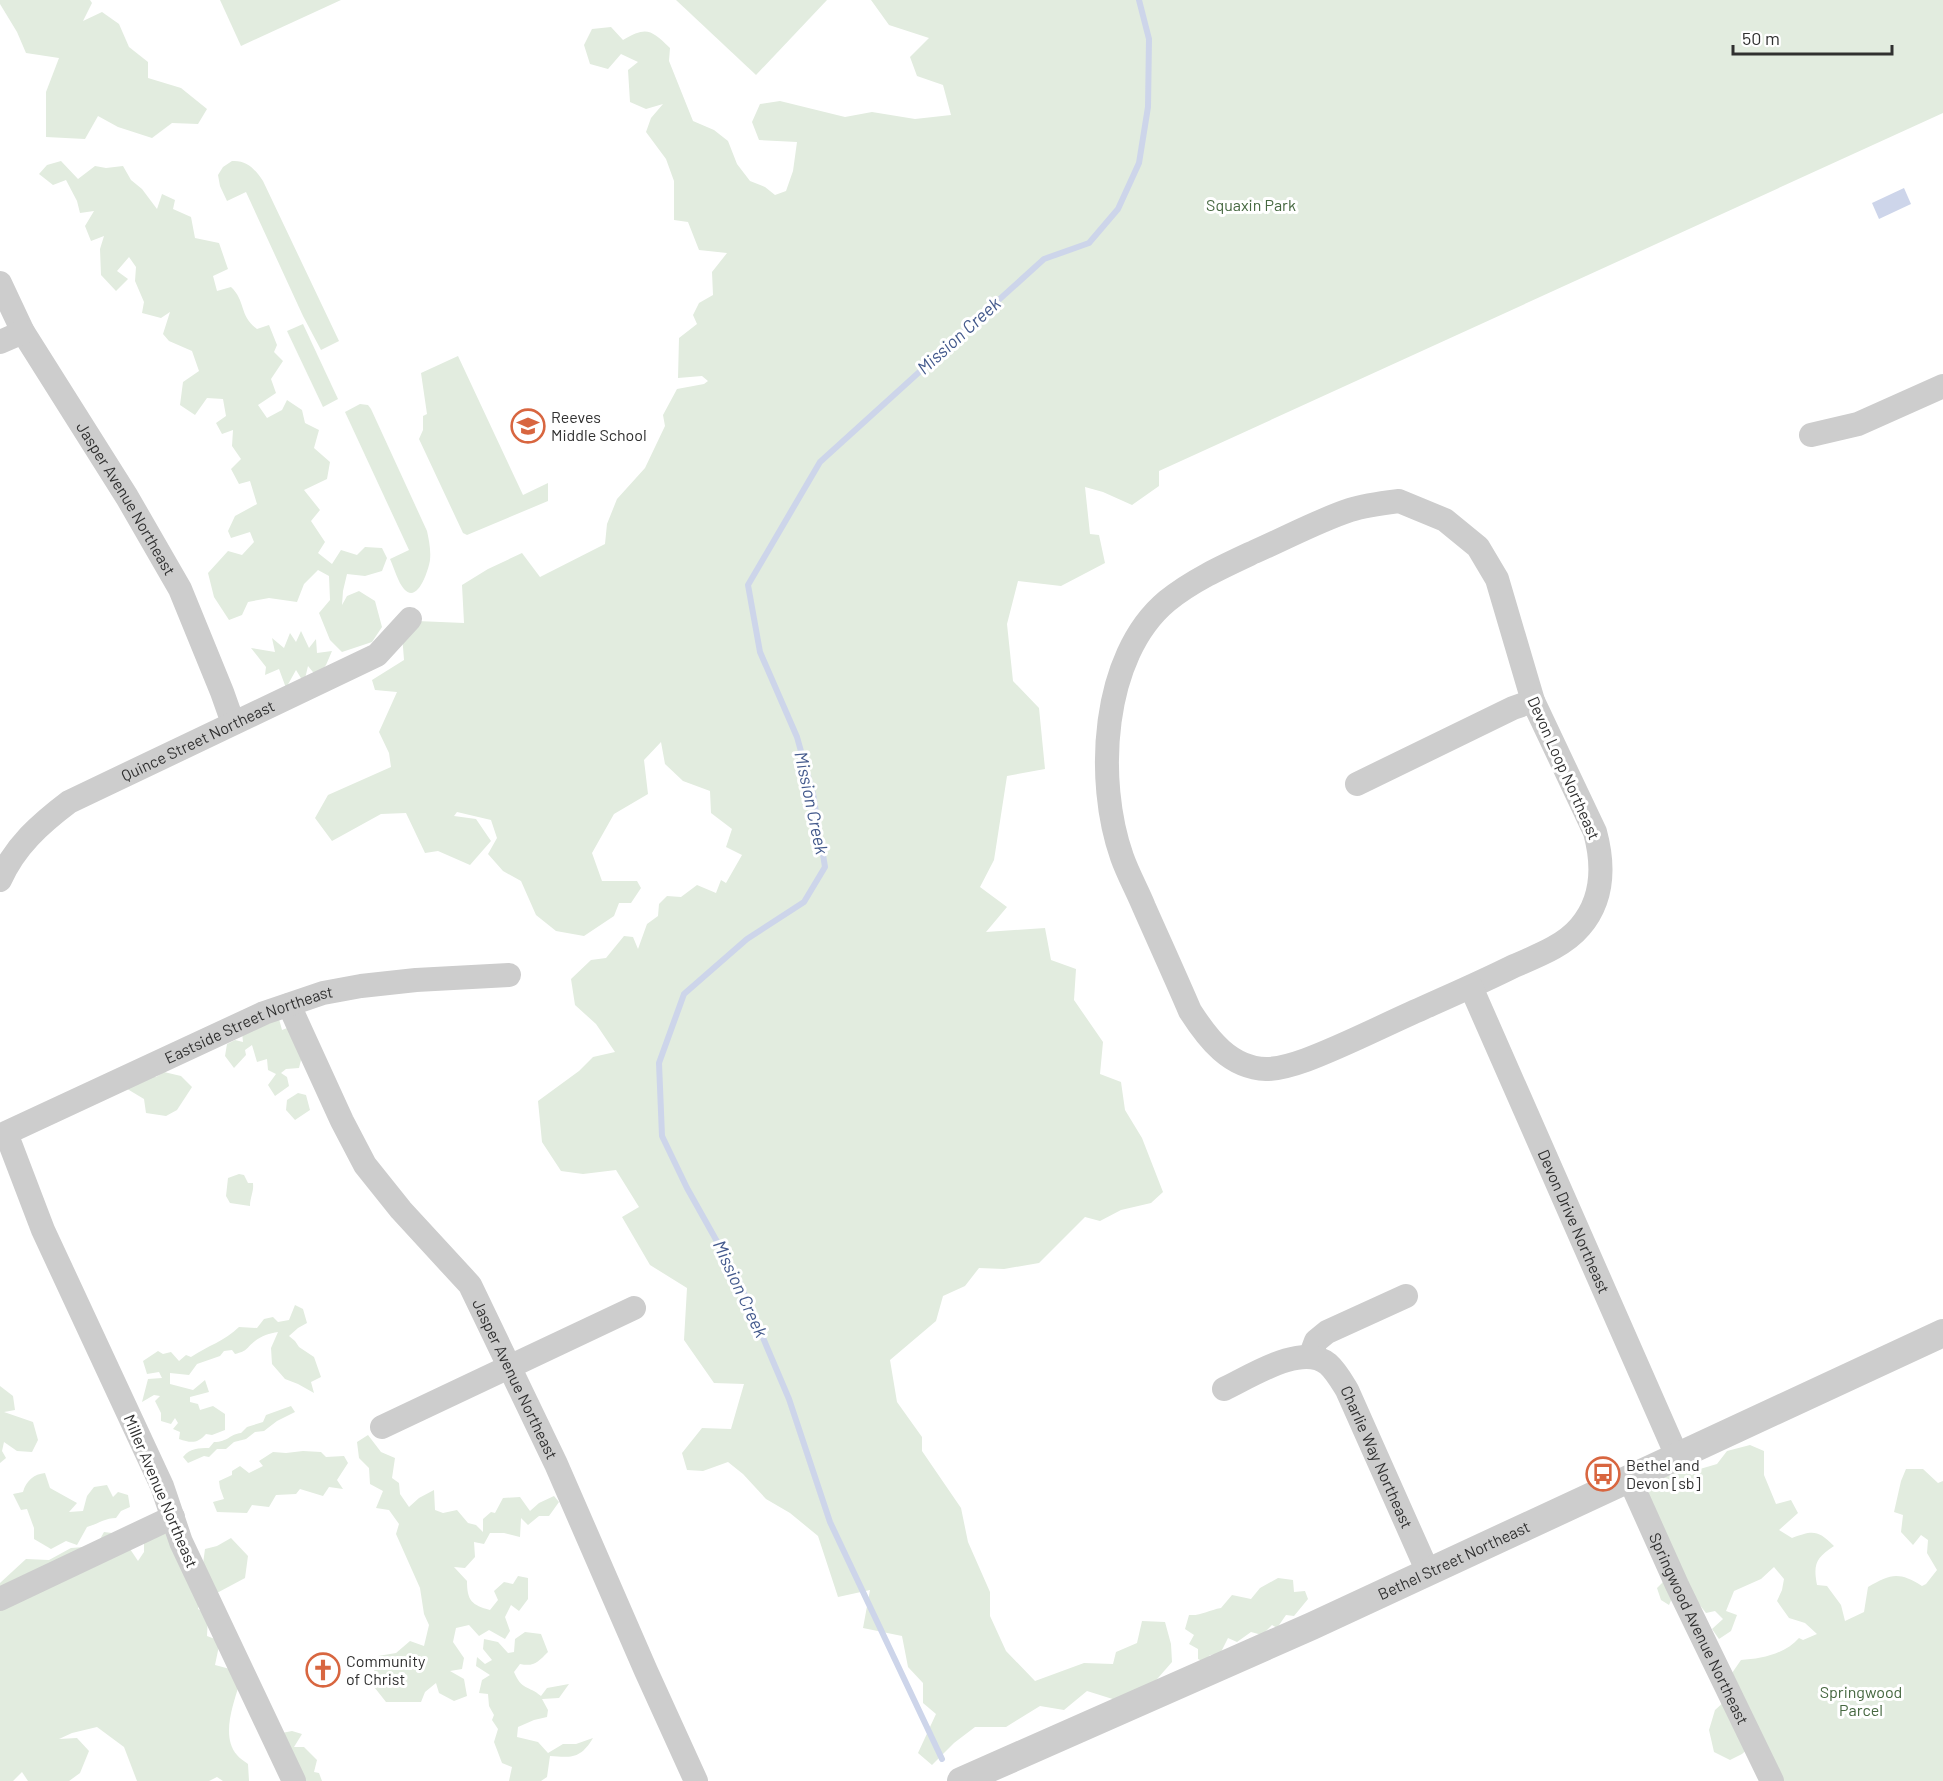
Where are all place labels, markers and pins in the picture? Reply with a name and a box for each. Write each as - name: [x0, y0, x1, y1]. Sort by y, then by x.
- place label: Reeves Middle School: [551, 407, 647, 444]
- school or university icon: Reeves Middle School: [510, 408, 546, 444]
- place label: Bethel and Devon [sb]: [1626, 1455, 1701, 1492]
- bus stop icon: Bethel and Devon [sb]: [1585, 1456, 1621, 1492]
- place label: Community of Christ: [346, 1651, 426, 1688]
- church icon: Community of Christ: [305, 1652, 341, 1688]

